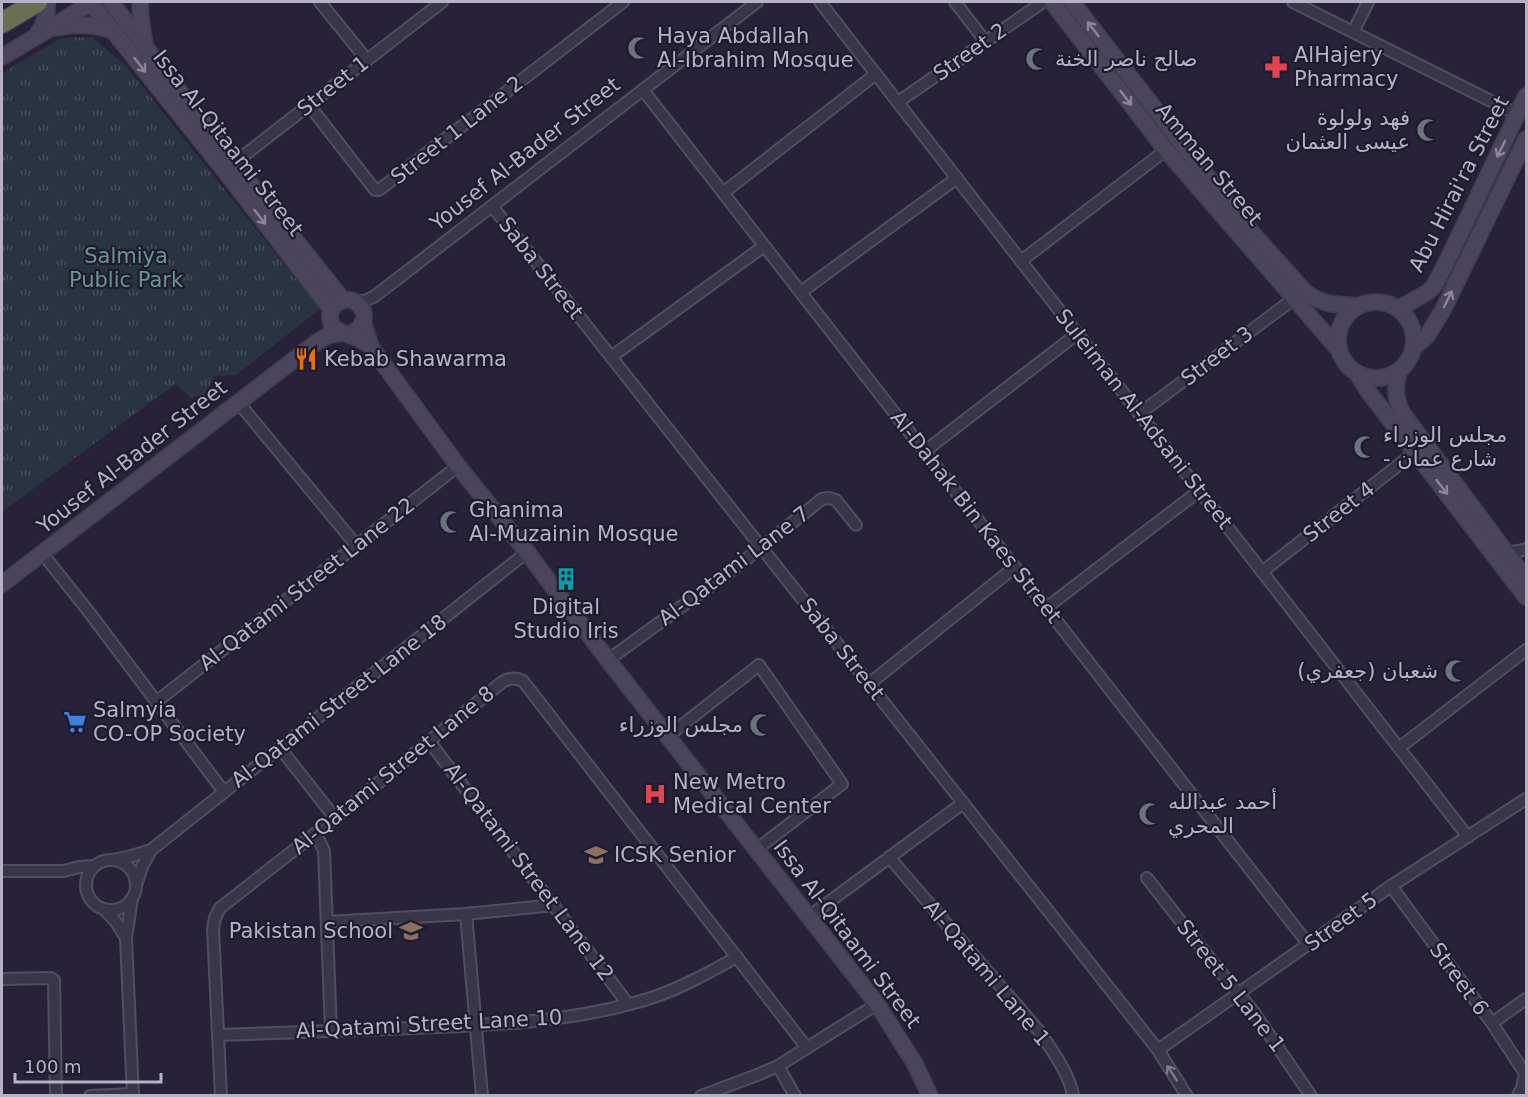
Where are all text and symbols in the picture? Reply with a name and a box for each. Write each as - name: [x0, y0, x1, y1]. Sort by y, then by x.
- street label: Street 2: [929, 18, 1011, 86]
- one-way arrow: [1087, 21, 1100, 37]
- place label: Haya Abdallah Al-Ibrahim Mosque: [657, 24, 854, 72]
- mosque icon: Haya Abdallah Al-Ibrahim Mosque: [626, 35, 652, 61]
- place label: AlHajery Pharmacy: [1294, 43, 1398, 91]
- street label: Issa Al-Qitaami Street: [148, 45, 308, 241]
- mosque icon: صالح ناصر الخنة: [1024, 46, 1050, 72]
- place label: صالح ناصر الخنة: [1055, 47, 1198, 71]
- street label: Street 1: [293, 51, 373, 121]
- pharmacy icon: AlHajery Pharmacy: [1263, 54, 1289, 80]
- one-way arrow: [134, 56, 147, 72]
- street label: Street 1 Lane 2: [386, 71, 528, 189]
- street label: Yousef Al-Bader Street: [425, 73, 625, 236]
- one-way arrow: [1120, 89, 1132, 105]
- street label: Abu Hirai'ra Street: [1404, 92, 1514, 276]
- street label: Amman Street: [1151, 98, 1267, 230]
- place label: فهد ولولوة عيسى العثمان: [1286, 106, 1410, 154]
- mosque icon: فهد ولولوة عيسى العثمان: [1415, 117, 1441, 143]
- one-way arrow: [1494, 139, 1506, 157]
- one-way arrow: [254, 208, 267, 224]
- street label: Saba Street: [494, 212, 588, 324]
- park label: Salmiya Public Park: [69, 244, 184, 292]
- one-way arrow: [1443, 291, 1455, 309]
- street label: Suleiman Al-Adsani Street: [1051, 304, 1237, 534]
- street label: Street 3: [1176, 321, 1258, 391]
- restaurant icon: Kebab Shawarma: [293, 346, 319, 372]
- place label: Kebab Shawarma: [324, 347, 507, 371]
- street label: Yousef Al-Bader Street: [32, 376, 232, 539]
- street label: Al-Dahak Bin Kaes Street: [886, 406, 1066, 628]
- place label: مجلس الوزراء - شارع عمان: [1383, 423, 1507, 471]
- mosque icon: مجلس الوزراء - شارع عمان: [1352, 434, 1378, 460]
- street label: Street 4: [1299, 477, 1379, 547]
- one-way arrow: [1436, 479, 1448, 495]
- street label: Al-Qatami Street Lane 22: [195, 492, 419, 676]
- place label: Ghanima Al-Muzainin Mosque: [469, 498, 679, 546]
- street label: Al-Qatami Lane 7: [654, 501, 814, 631]
- mosque icon: Ghanima Al-Muzainin Mosque: [438, 509, 464, 535]
- building icon: Digital Studio Iris: [553, 566, 579, 592]
- street label: Saba Street: [795, 593, 889, 705]
- place label: Digital Studio Iris: [513, 595, 619, 643]
- street label: Al-Qatami Street Lane 18: [227, 609, 451, 793]
- mosque icon: شعبان (جعفري): [1443, 658, 1469, 684]
- place label: شعبان (جعفري): [1297, 659, 1438, 683]
- street label: Al-Qatami Street Lane 8: [287, 681, 499, 859]
- place label: Salmyia CO-OP Society: [93, 698, 246, 746]
- supermarket icon: Salmyia CO-OP Society: [62, 709, 88, 735]
- mosque icon: مجلس الوزراء: [748, 712, 774, 738]
- place label: مجلس الوزراء: [619, 713, 743, 737]
- street label: Al-Qatami Street Lane 12: [439, 758, 619, 986]
- place label: New Metro Medical Center: [673, 770, 831, 818]
- hospital icon: New Metro Medical Center: [642, 781, 668, 807]
- place label: أحمد عبدالله المحري: [1168, 788, 1277, 838]
- mosque icon: أحمد عبدالله المحري: [1137, 801, 1163, 827]
- street label: Issa Al-Qitaami Street: [768, 835, 926, 1033]
- school or university icon: ICSK Senior: [583, 842, 609, 868]
- place label: ICSK Senior: [614, 843, 736, 867]
- street label: Street 5: [1300, 888, 1382, 956]
- street label: Al-Qatami Lane 1: [919, 895, 1055, 1051]
- street label: Street 5 Lane 1: [1172, 915, 1290, 1057]
- school or university icon: Pakistan School: [398, 918, 424, 944]
- place label: Pakistan School: [229, 919, 393, 943]
- street label: Street 6: [1425, 938, 1493, 1020]
- street label: Al-Qatami Street Lane 10: [295, 1005, 563, 1043]
- scale bar: [15, 1046, 160, 1084]
- text: 100 m: [24, 1056, 82, 1077]
- one-way arrow: [1166, 1065, 1178, 1082]

